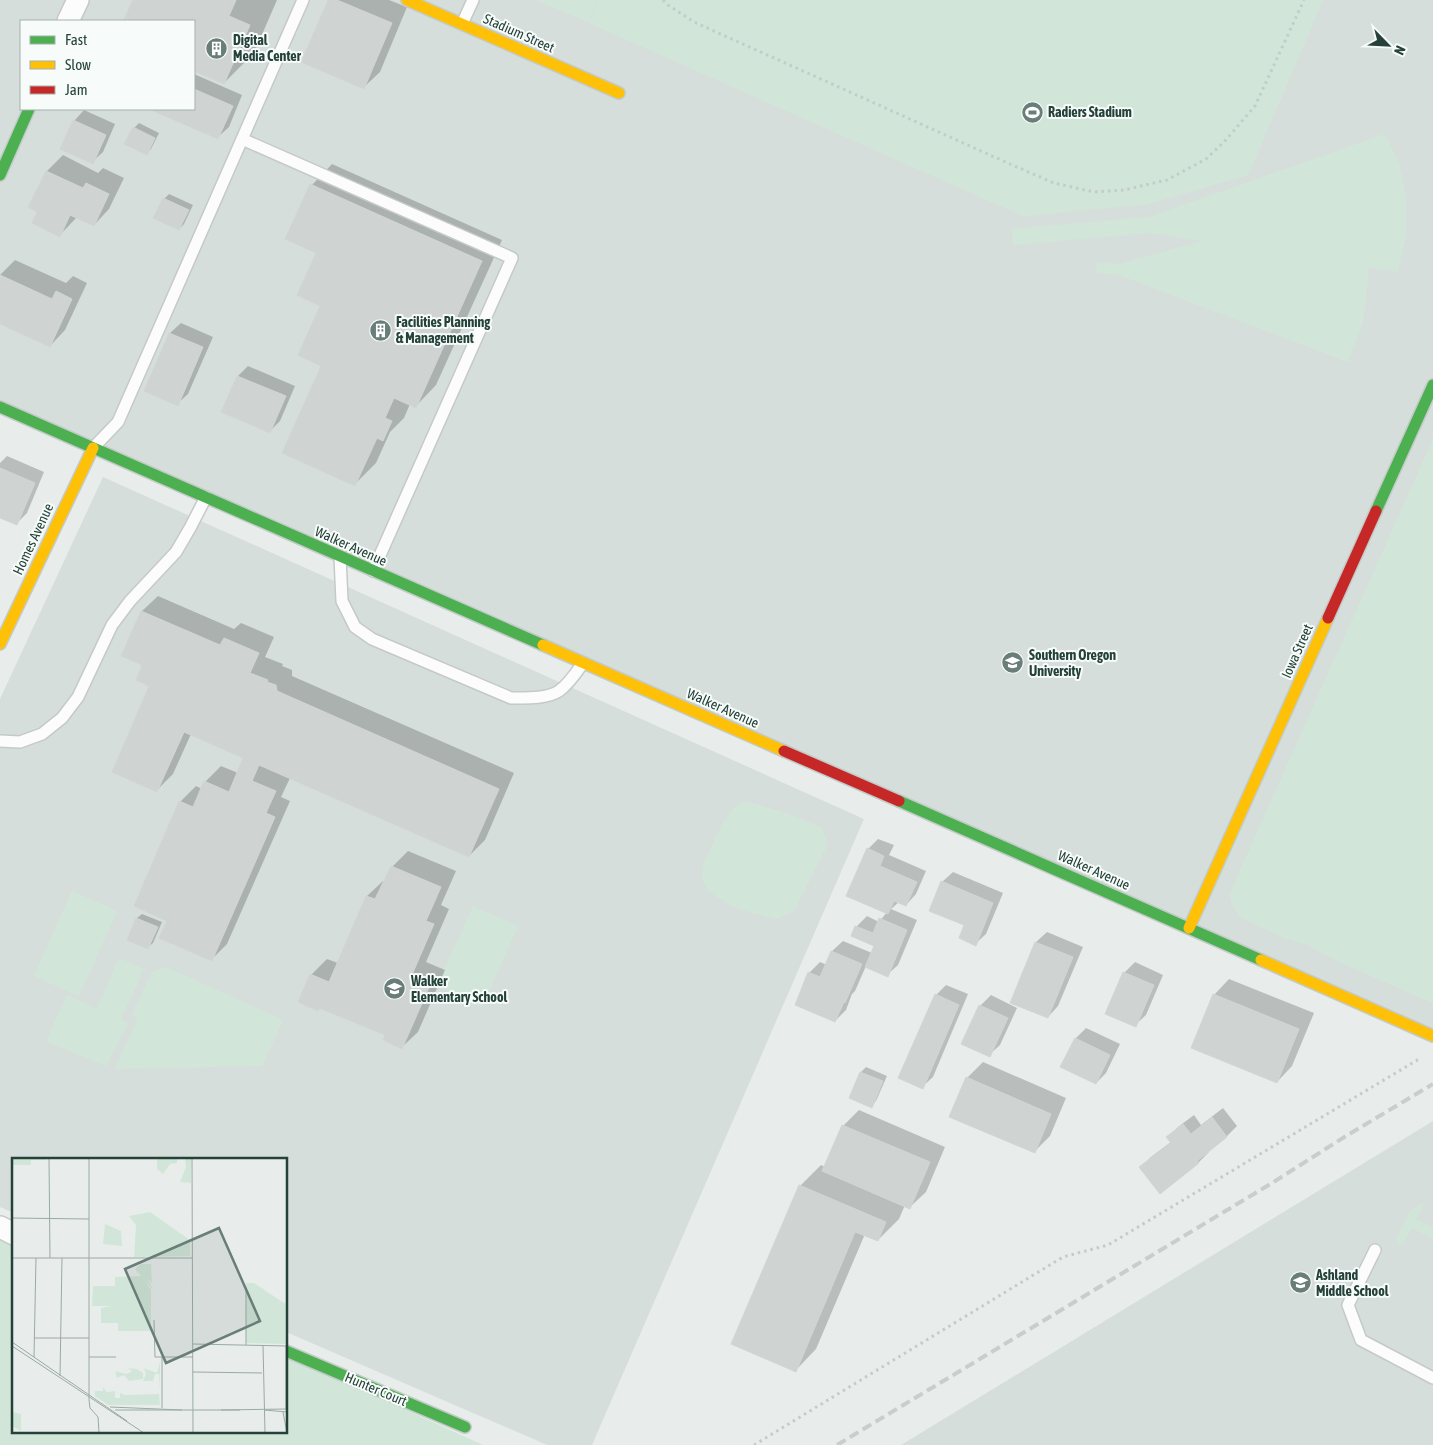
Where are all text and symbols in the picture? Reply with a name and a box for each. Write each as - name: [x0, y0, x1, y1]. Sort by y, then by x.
- street label: Stadium Street: [481, 10, 557, 56]
- legend: [20, 20, 195, 110]
- north arrow: [1363, 20, 1413, 70]
- text: Fast: [65, 31, 87, 48]
- place label: Digital Media Center: [233, 32, 302, 64]
- building icon: Digital Media Center: [205, 36, 229, 60]
- text: N: [1391, 43, 1409, 57]
- text: Slow: [65, 56, 91, 73]
- text: Jam: [65, 81, 88, 98]
- sports icon: Radiers Stadium: [1020, 100, 1044, 124]
- place label: Radiers Stadium: [1048, 104, 1132, 120]
- place label: Facilities Planning & Management: [396, 314, 491, 346]
- building icon: Facilities Planning & Management: [368, 318, 392, 342]
- street label: Homes Avenue: [10, 501, 56, 577]
- street label: Walker Avenue: [313, 523, 389, 569]
- street label: Iowa Street: [1278, 622, 1316, 680]
- place label: Southern Oregon University: [1029, 647, 1116, 679]
- school or university icon: Southern Oregon University: [1001, 651, 1025, 675]
- street label: Walker Avenue: [685, 685, 761, 731]
- street label: Walker Avenue: [1056, 847, 1132, 893]
- place label: Walker Elementary School: [410, 973, 507, 1005]
- school or university icon: Walker Elementary School: [383, 977, 407, 1001]
- inset map: [12, 1158, 288, 1432]
- place label: Ashland Middle School: [1315, 1267, 1389, 1299]
- school or university icon: Ashland Middle School: [1288, 1271, 1312, 1295]
- street label: Hunter Court: [343, 1369, 409, 1409]

